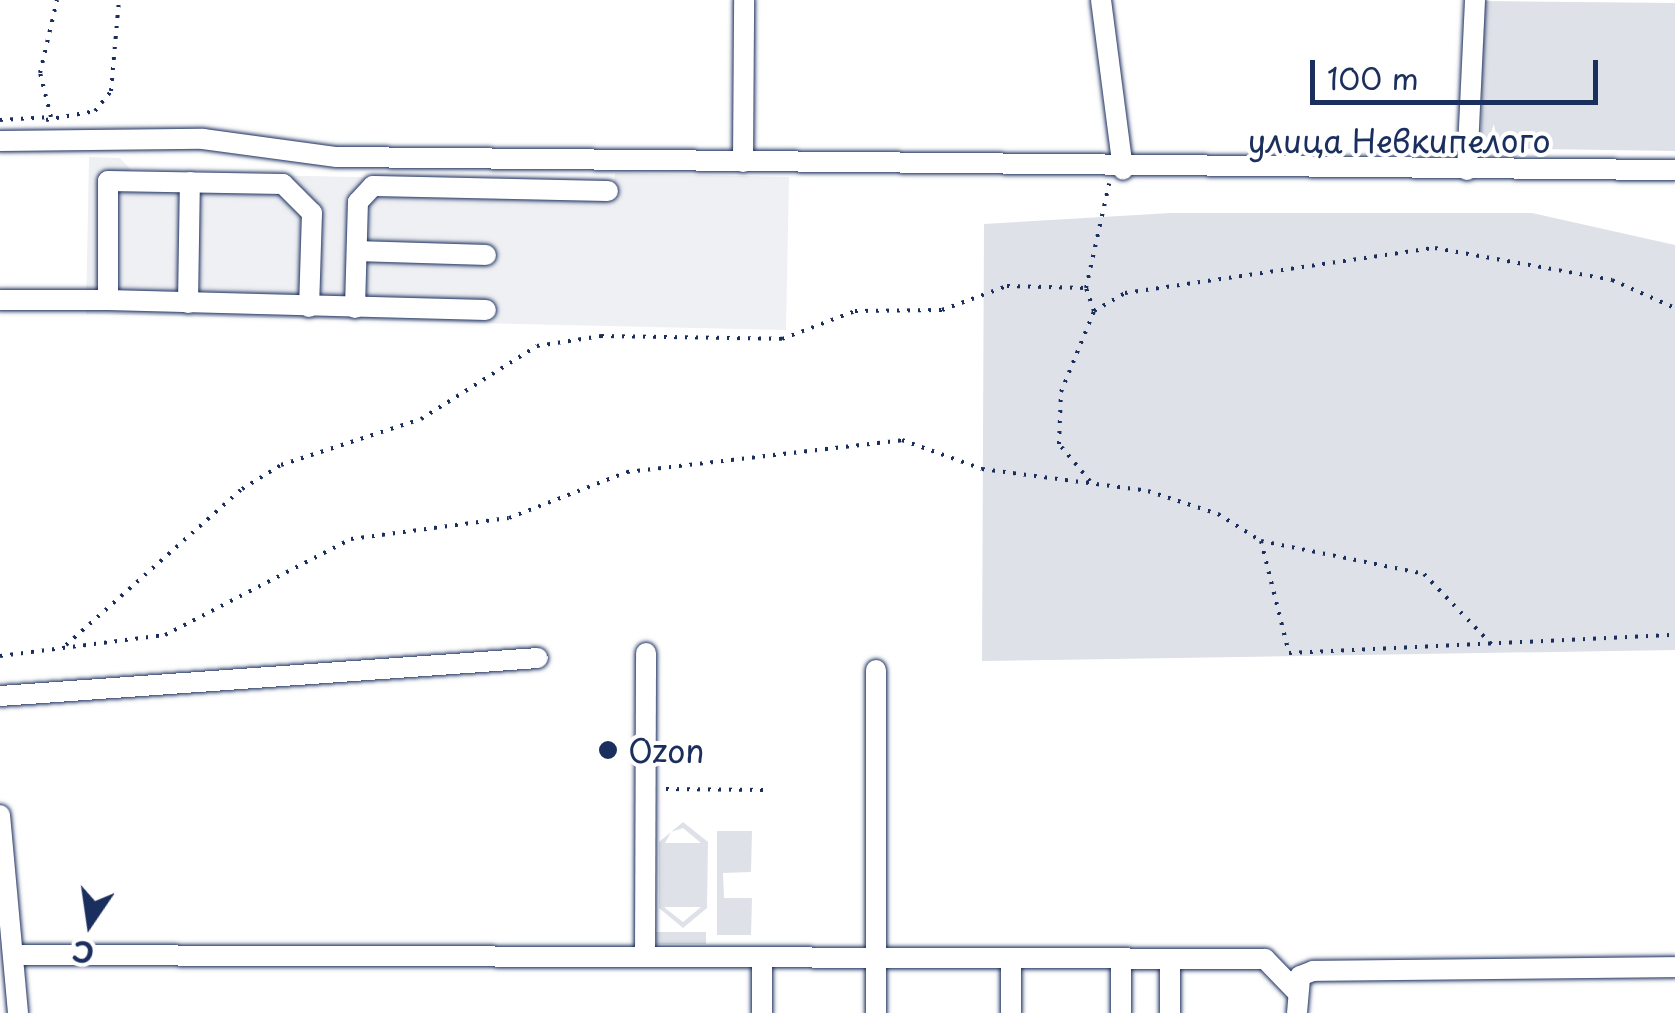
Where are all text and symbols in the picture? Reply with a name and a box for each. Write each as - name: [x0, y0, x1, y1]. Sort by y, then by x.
- scale bar: [1315, 40, 1602, 102]
- text: 100 m: [1327, 55, 1419, 100]
- street label: улица Невкипелого: [1247, 121, 1551, 159]
- place label: Ozon: [628, 731, 705, 769]
- marker: Ozon: [597, 739, 619, 761]
- north arrow: [40, 873, 140, 973]
- text: С: [68, 929, 98, 976]

